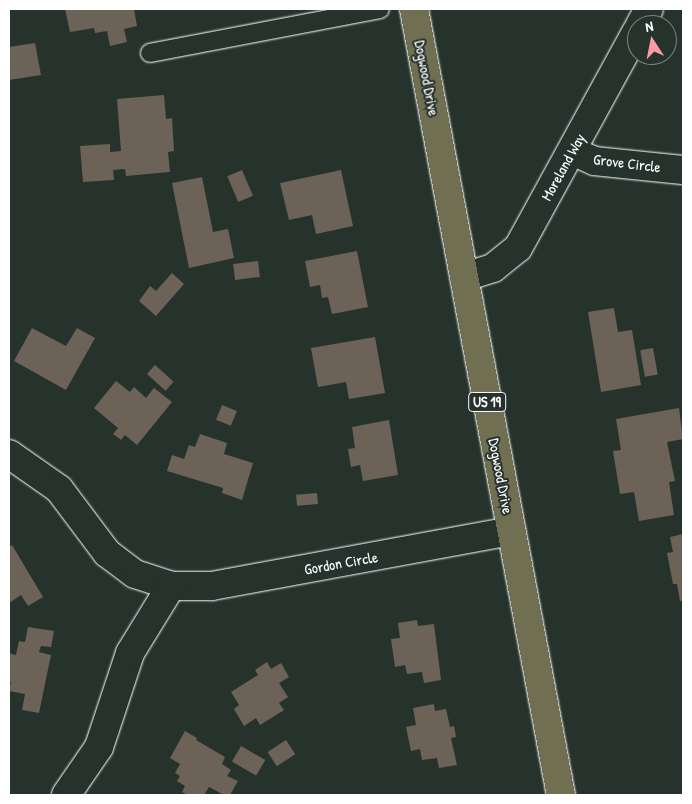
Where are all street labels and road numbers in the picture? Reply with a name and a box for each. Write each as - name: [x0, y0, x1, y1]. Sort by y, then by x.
- street label: Dogwood Drive: [411, 39, 443, 117]
- street label: Moreland Way: [537, 130, 589, 204]
- street label: Grove Circle: [592, 150, 662, 176]
- road number: US 19: [467, 391, 507, 414]
- street label: Dogwood Drive: [485, 437, 517, 515]
- street label: Gordon Circle: [303, 548, 379, 578]

